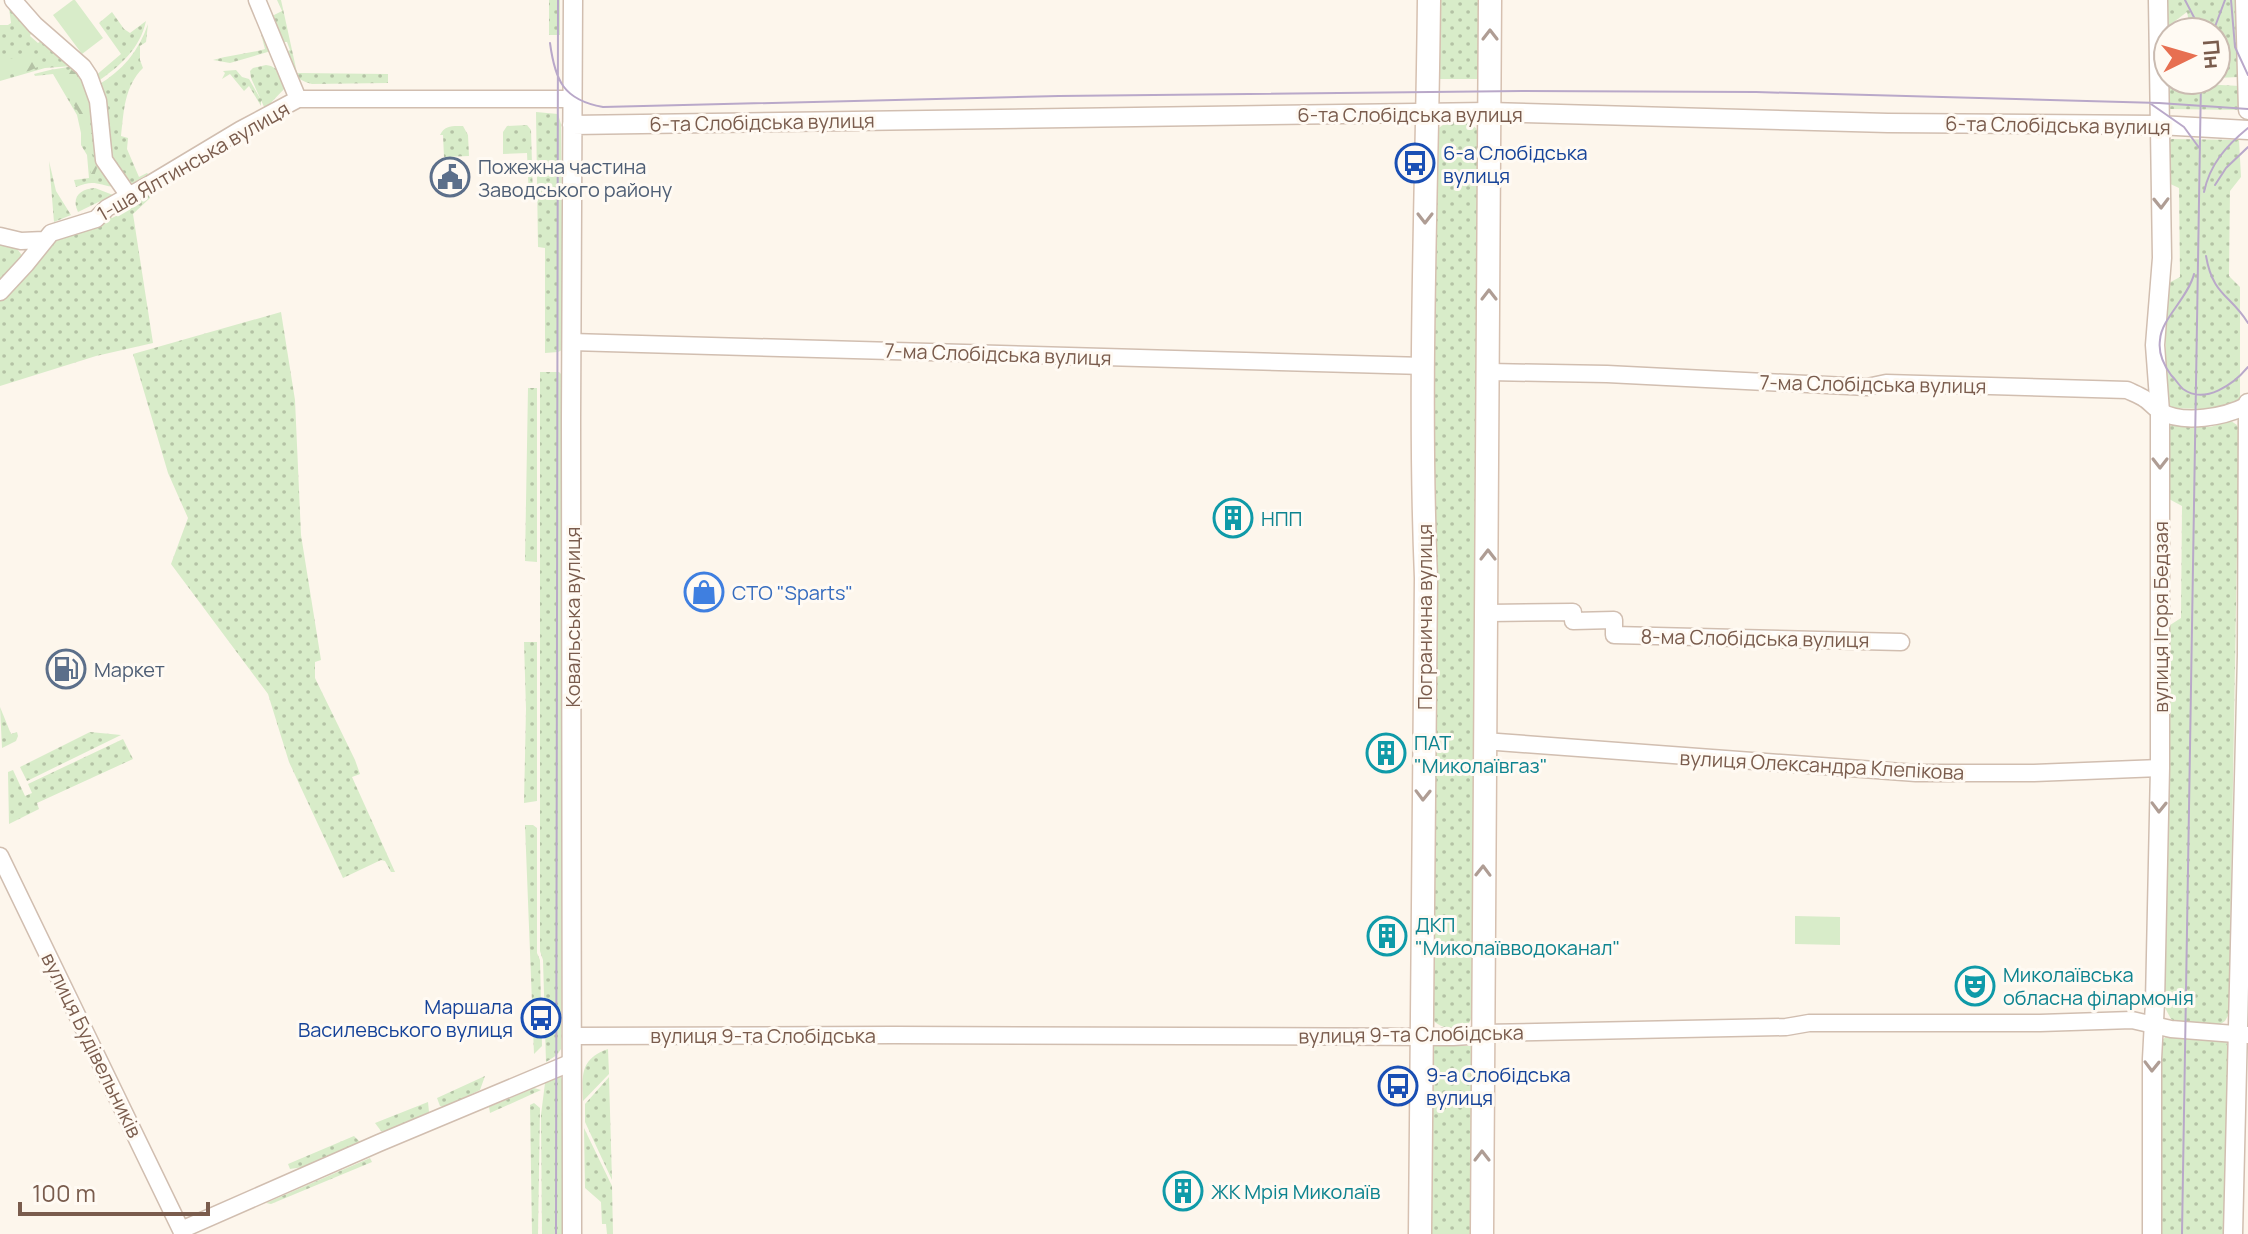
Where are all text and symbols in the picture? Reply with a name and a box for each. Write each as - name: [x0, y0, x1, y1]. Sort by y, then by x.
- north arrow: [2152, 16, 2232, 96]
- one-way arrow: [1481, 28, 1499, 41]
- text: Пн: [2196, 38, 2228, 70]
- street label: 1-ша Ялтинська вулиця: [92, 95, 294, 227]
- street label: 6-та Слобідська вулиця: [1297, 101, 1523, 128]
- street label: 6-та Слобідська вулиця: [649, 107, 875, 137]
- street label: 6-та Слобідська вулиця: [1945, 110, 2171, 140]
- place label: 6-а Слобідська вулиця: [1443, 139, 1588, 189]
- bus stop icon: 6-а Слобідська вулиця: [1394, 142, 1436, 184]
- place label: Пожежна частина Заводського району: [478, 153, 673, 203]
- public building icon: Пожежна частина Заводського району: [429, 156, 471, 198]
- one-way arrow: [2152, 197, 2170, 210]
- one-way arrow: [1416, 212, 1434, 225]
- one-way arrow: [1480, 288, 1498, 301]
- street label: 7-ма Слобідська вулиця: [884, 337, 1112, 371]
- street label: 7-ма Слобідська вулиця: [1759, 369, 1987, 399]
- one-way arrow: [2151, 457, 2169, 470]
- building icon: НПП: [1212, 497, 1254, 539]
- place label: НПП: [1261, 505, 1302, 532]
- street label: вулиця Ігоря Бедзая: [2147, 521, 2174, 713]
- street label: Погранична вулиця: [1411, 524, 1438, 710]
- street label: Ковальська вулиця: [559, 527, 586, 707]
- one-way arrow: [1479, 548, 1497, 561]
- shop icon: СТО "Sparts": [683, 571, 725, 613]
- place label: СТО "Sparts": [732, 579, 853, 606]
- street label: 8-ма Слобідська вулиця: [1640, 623, 1870, 653]
- fuel station icon: Маркет: [45, 648, 87, 690]
- place label: Маркет: [94, 656, 165, 683]
- place label: ПАТ "Миколаївгаз": [1414, 729, 1548, 779]
- building icon: ПАТ "Миколаївгаз": [1365, 732, 1407, 774]
- street label: вулиця Олександра Клепікова: [1679, 744, 1965, 786]
- one-way arrow: [1414, 789, 1432, 802]
- one-way arrow: [2151, 801, 2168, 814]
- one-way arrow: [1474, 864, 1492, 877]
- place label: ДКП "Миколаївводоканал": [1415, 911, 1620, 961]
- building icon: ДКП "Миколаївводоканал": [1366, 915, 1408, 957]
- street label: вулиця Будівельників: [35, 948, 149, 1142]
- place label: Миколаївська обласна філармонія: [2003, 961, 2194, 1011]
- theatre icon: Миколаївська обласна філармонія: [1954, 965, 1996, 1007]
- place label: Маршала Василевського вулиця: [298, 993, 513, 1043]
- bus stop icon: Маршала Василевського вулиця: [520, 997, 562, 1039]
- street label: вулиця 9-та Слобідська: [1298, 1019, 1524, 1049]
- street label: вулиця 9-та Слобідська: [650, 1022, 876, 1049]
- one-way arrow: [2143, 1060, 2161, 1073]
- place label: 9-а Слобідська вулиця: [1426, 1061, 1571, 1111]
- bus stop icon: 9-а Слобідська вулиця: [1377, 1065, 1419, 1107]
- one-way arrow: [1473, 1149, 1491, 1162]
- scale bar: [20, 1166, 208, 1216]
- building icon: ЖК Мрія Миколаїв: [1162, 1170, 1204, 1212]
- text: 100 m: [32, 1176, 96, 1209]
- place label: ЖК Мрія Миколаїв: [1211, 1178, 1381, 1205]

